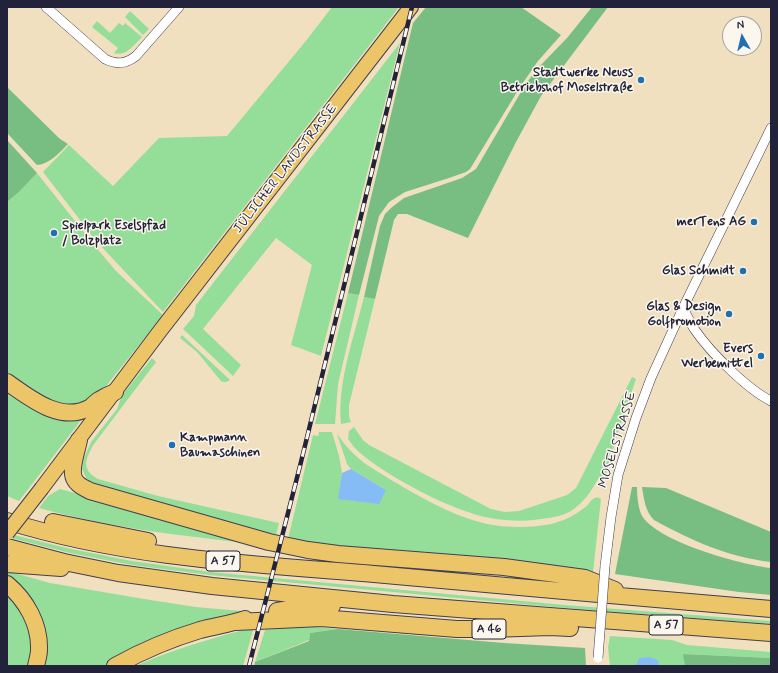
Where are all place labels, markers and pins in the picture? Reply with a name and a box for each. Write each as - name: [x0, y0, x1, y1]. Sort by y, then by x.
- place label: Stadtwerke Neuss Betriebshof Moselstraße: [501, 65, 633, 96]
- marker: Stadtwerke Neuss Betriebshof Moselstraße: [636, 75, 646, 85]
- place label: merTens AG: [676, 214, 746, 230]
- marker: merTens AG: [749, 217, 759, 227]
- place label: Spielpark Eselspfad / Bolzplatz: [62, 218, 166, 249]
- marker: Spielpark Eselspfad / Bolzplatz: [49, 228, 59, 238]
- place label: Glas Schmidt: [662, 263, 735, 279]
- marker: Glas Schmidt: [738, 266, 748, 276]
- place label: Glas & Design Golfpromotion: [646, 299, 721, 330]
- marker: Glas & Design Golfpromotion: [724, 309, 734, 319]
- place label: Evers Werbemittel: [681, 341, 753, 372]
- marker: Evers Werbemittel: [756, 351, 766, 361]
- place label: Kampmann Baumaschinen: [180, 430, 260, 461]
- marker: Kampmann Baumaschinen: [167, 440, 177, 450]

